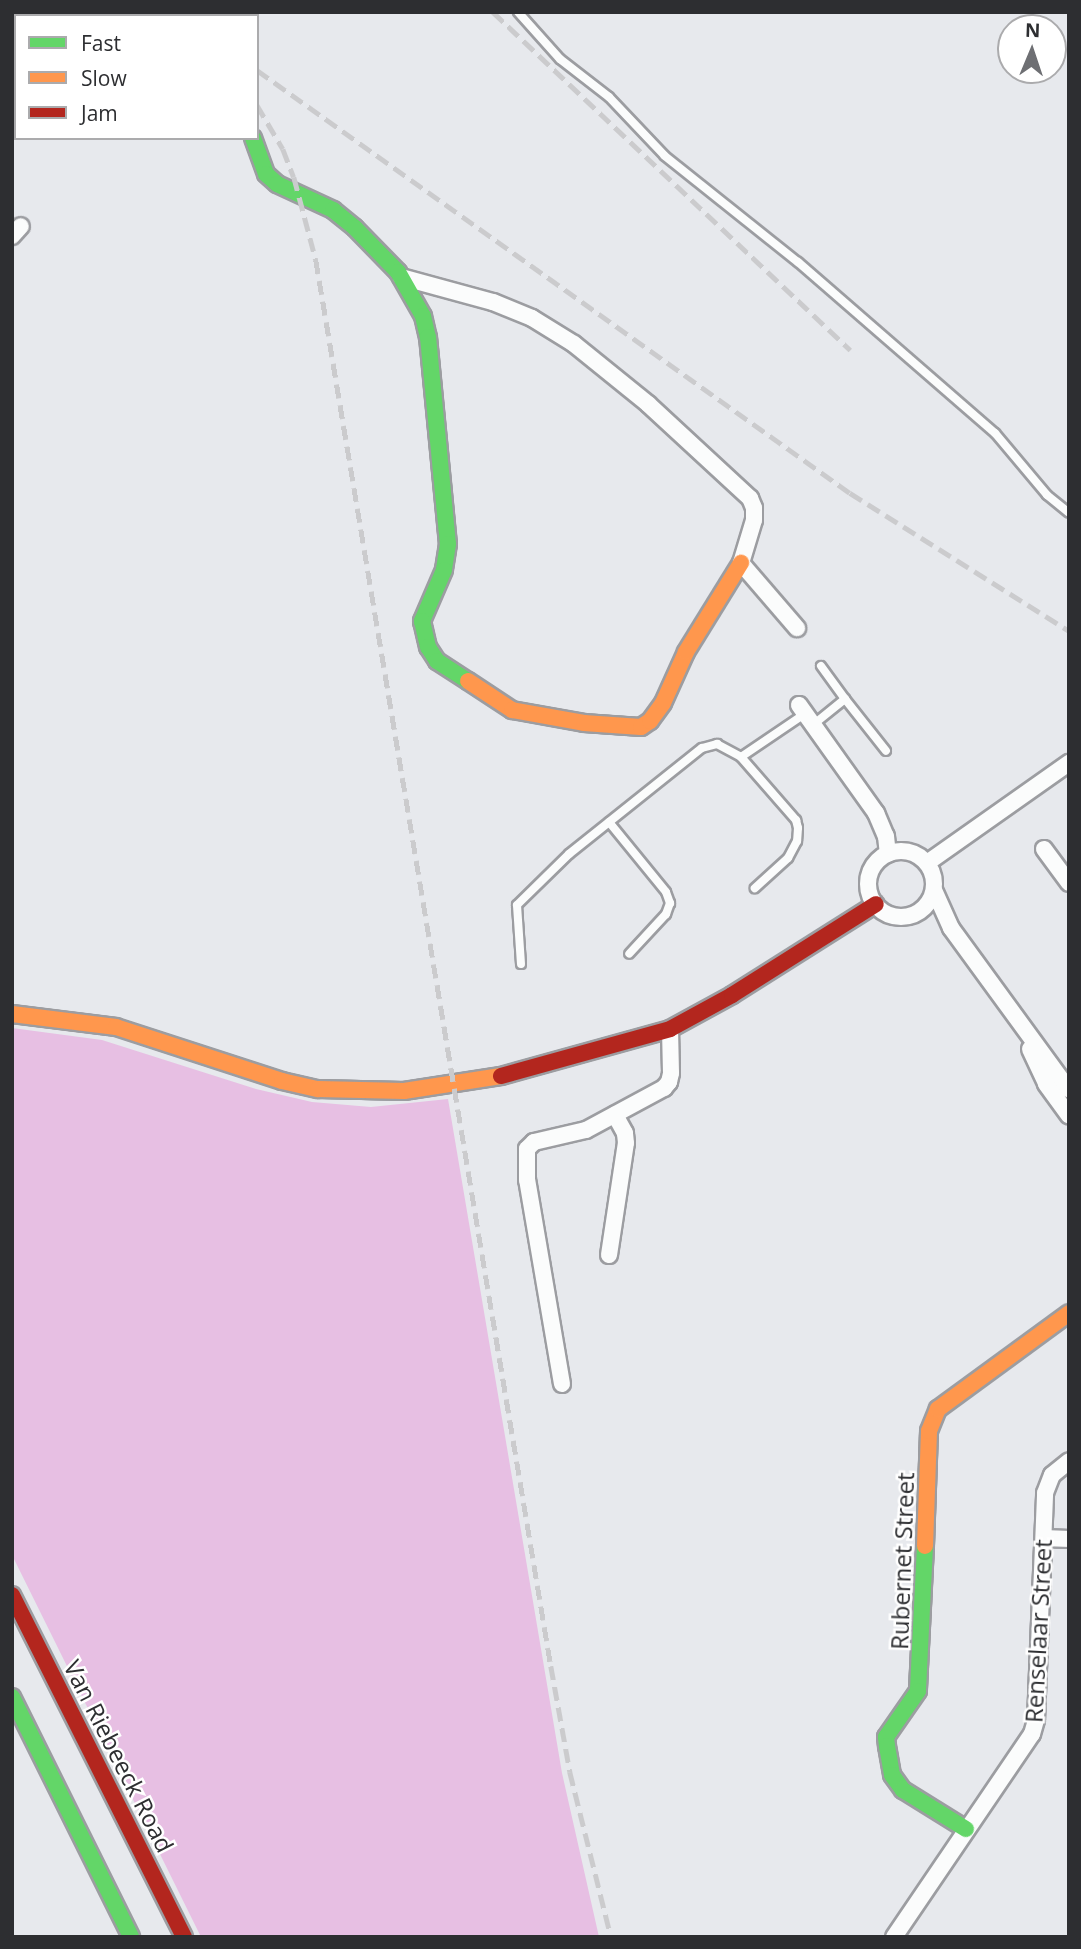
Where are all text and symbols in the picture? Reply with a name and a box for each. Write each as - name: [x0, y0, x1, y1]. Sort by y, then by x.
- legend: [14, 14, 259, 140]
- north arrow: [997, 14, 1067, 84]
- text: N: [1024, 17, 1041, 43]
- text: Fast: [81, 29, 121, 57]
- text: Slow: [81, 64, 127, 92]
- text: Jam: [81, 99, 118, 127]
- street label: Rubernet Street: [885, 1472, 919, 1650]
- street label: Renselaar Street: [1019, 1539, 1057, 1723]
- street label: Van Riebeeck Road: [58, 1655, 180, 1857]

